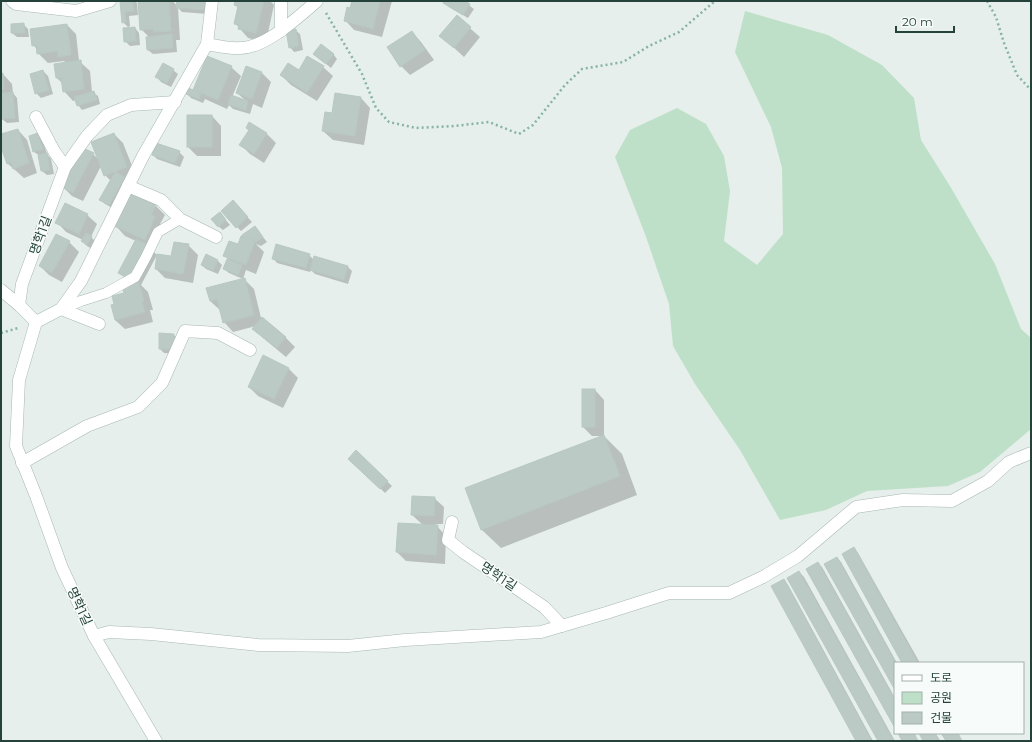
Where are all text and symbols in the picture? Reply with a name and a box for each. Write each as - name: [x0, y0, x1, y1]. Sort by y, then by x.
- scale bar: [896, 8, 954, 34]
- text: 20 m: [902, 14, 933, 29]
- street label: 명학1길: [26, 213, 54, 257]
- street label: 명학1길: [478, 558, 520, 594]
- street label: 명학1길: [64, 584, 96, 628]
- legend: [894, 662, 1024, 734]
- text: 도로: [930, 670, 952, 685]
- text: 공원: [930, 690, 952, 705]
- text: 건물: [930, 710, 952, 725]

